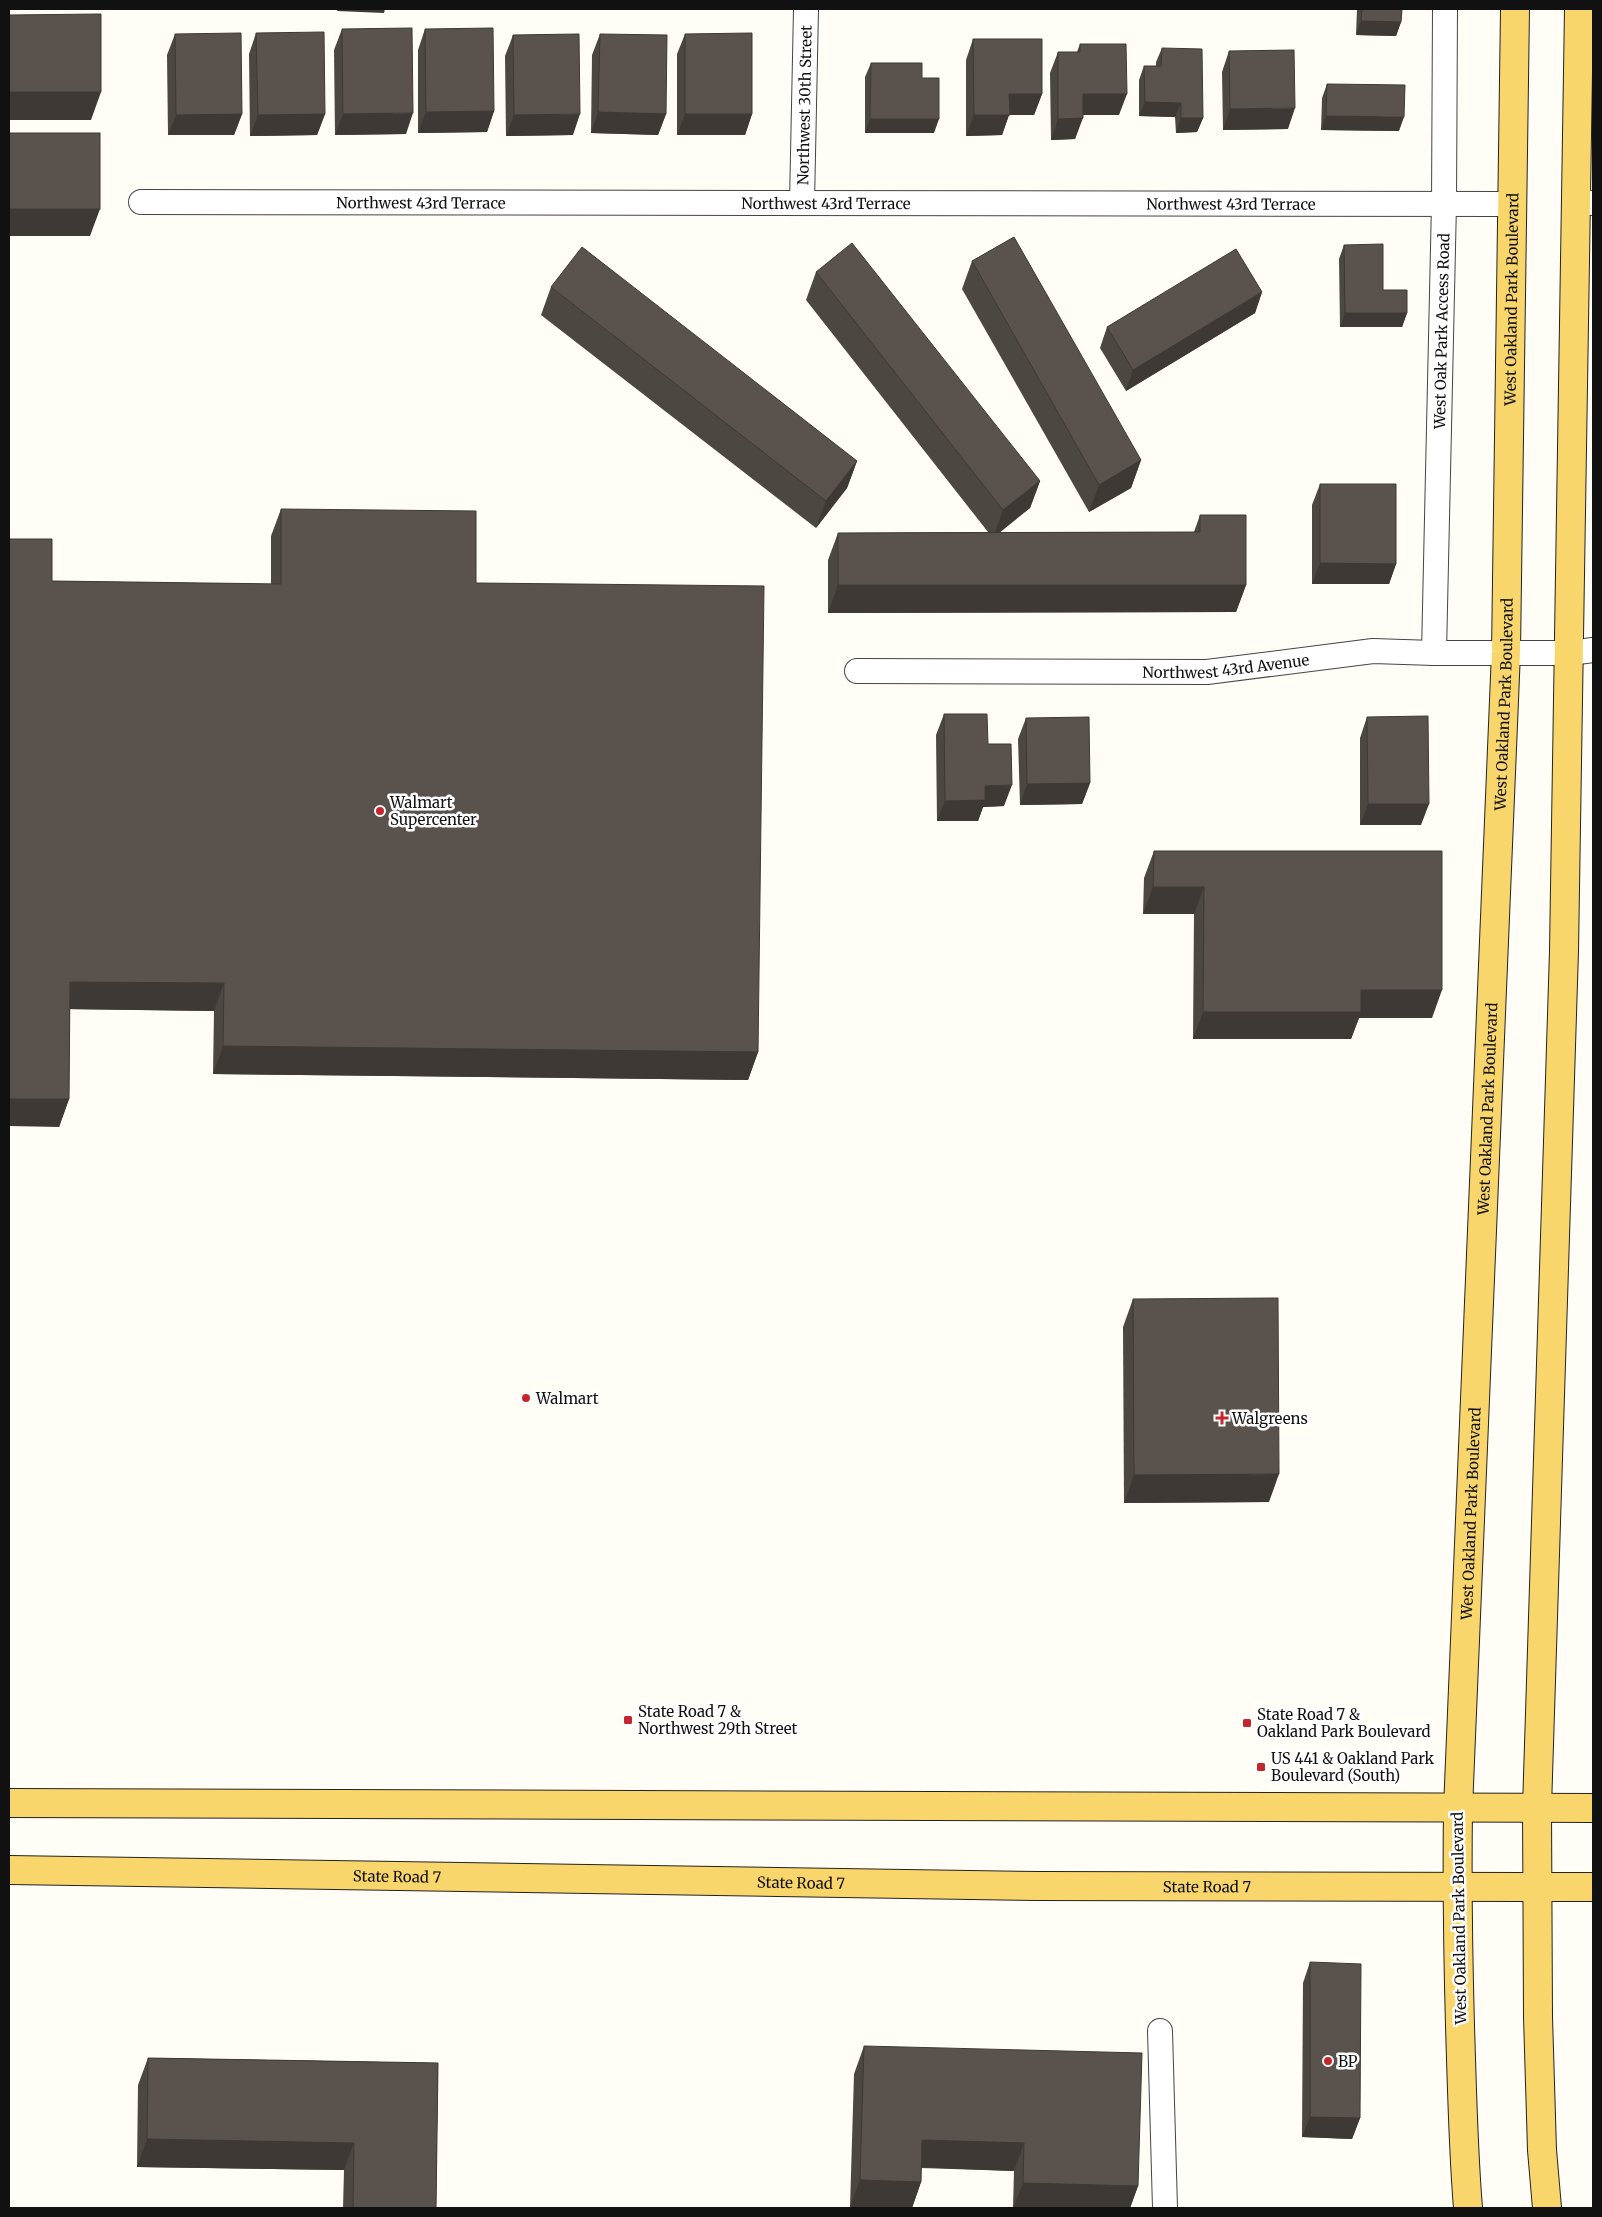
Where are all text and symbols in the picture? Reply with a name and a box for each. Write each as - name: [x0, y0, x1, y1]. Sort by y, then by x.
- street label: Northwest 30th Street: [793, 25, 815, 185]
- street label: Northwest 43rd Terrace: [336, 193, 506, 212]
- street label: Northwest 43rd Terrace: [741, 193, 911, 213]
- street label: West Oakland Park Boulevard: [1500, 193, 1522, 407]
- street label: Northwest 43rd Terrace: [1146, 194, 1316, 213]
- street label: West Oak Park Access Road: [1429, 233, 1453, 430]
- street label: West Oakland Park Boulevard: [1490, 598, 1516, 812]
- street label: Northwest 43rd Avenue: [1142, 650, 1310, 682]
- place label: Walmart Supercenter: [389, 793, 477, 829]
- marker: Walmart Supercenter: [374, 805, 386, 817]
- street label: West Oakland Park Boulevard: [1473, 1002, 1501, 1216]
- place label: Walmart: [535, 1389, 599, 1408]
- marker: Walmart: [520, 1392, 532, 1404]
- street label: West Oakland Park Boulevard: [1456, 1407, 1484, 1621]
- place label: Walgreens: [1231, 1409, 1308, 1428]
- marker: Walgreens: [1216, 1412, 1228, 1424]
- place label: State Road 7 & Northwest 29th Street: [638, 1702, 798, 1738]
- place label: State Road 7 & Oakland Park Boulevard: [1257, 1705, 1431, 1741]
- marker: State Road 7 & Northwest 29th Street: [622, 1714, 634, 1726]
- marker: State Road 7 & Oakland Park Boulevard: [1241, 1717, 1253, 1729]
- place label: US 441 & Oakland Park Boulevard (South): [1271, 1749, 1435, 1785]
- marker: US 441 & Oakland Park Boulevard (South): [1255, 1761, 1267, 1773]
- street label: West Oakland Park Boulevard: [1448, 1812, 1470, 2025]
- street label: State Road 7: [353, 1866, 442, 1886]
- street label: State Road 7: [757, 1872, 846, 1893]
- street label: State Road 7: [1163, 1877, 1251, 1896]
- place label: BP: [1338, 2052, 1358, 2071]
- marker: BP: [1322, 2055, 1334, 2067]

